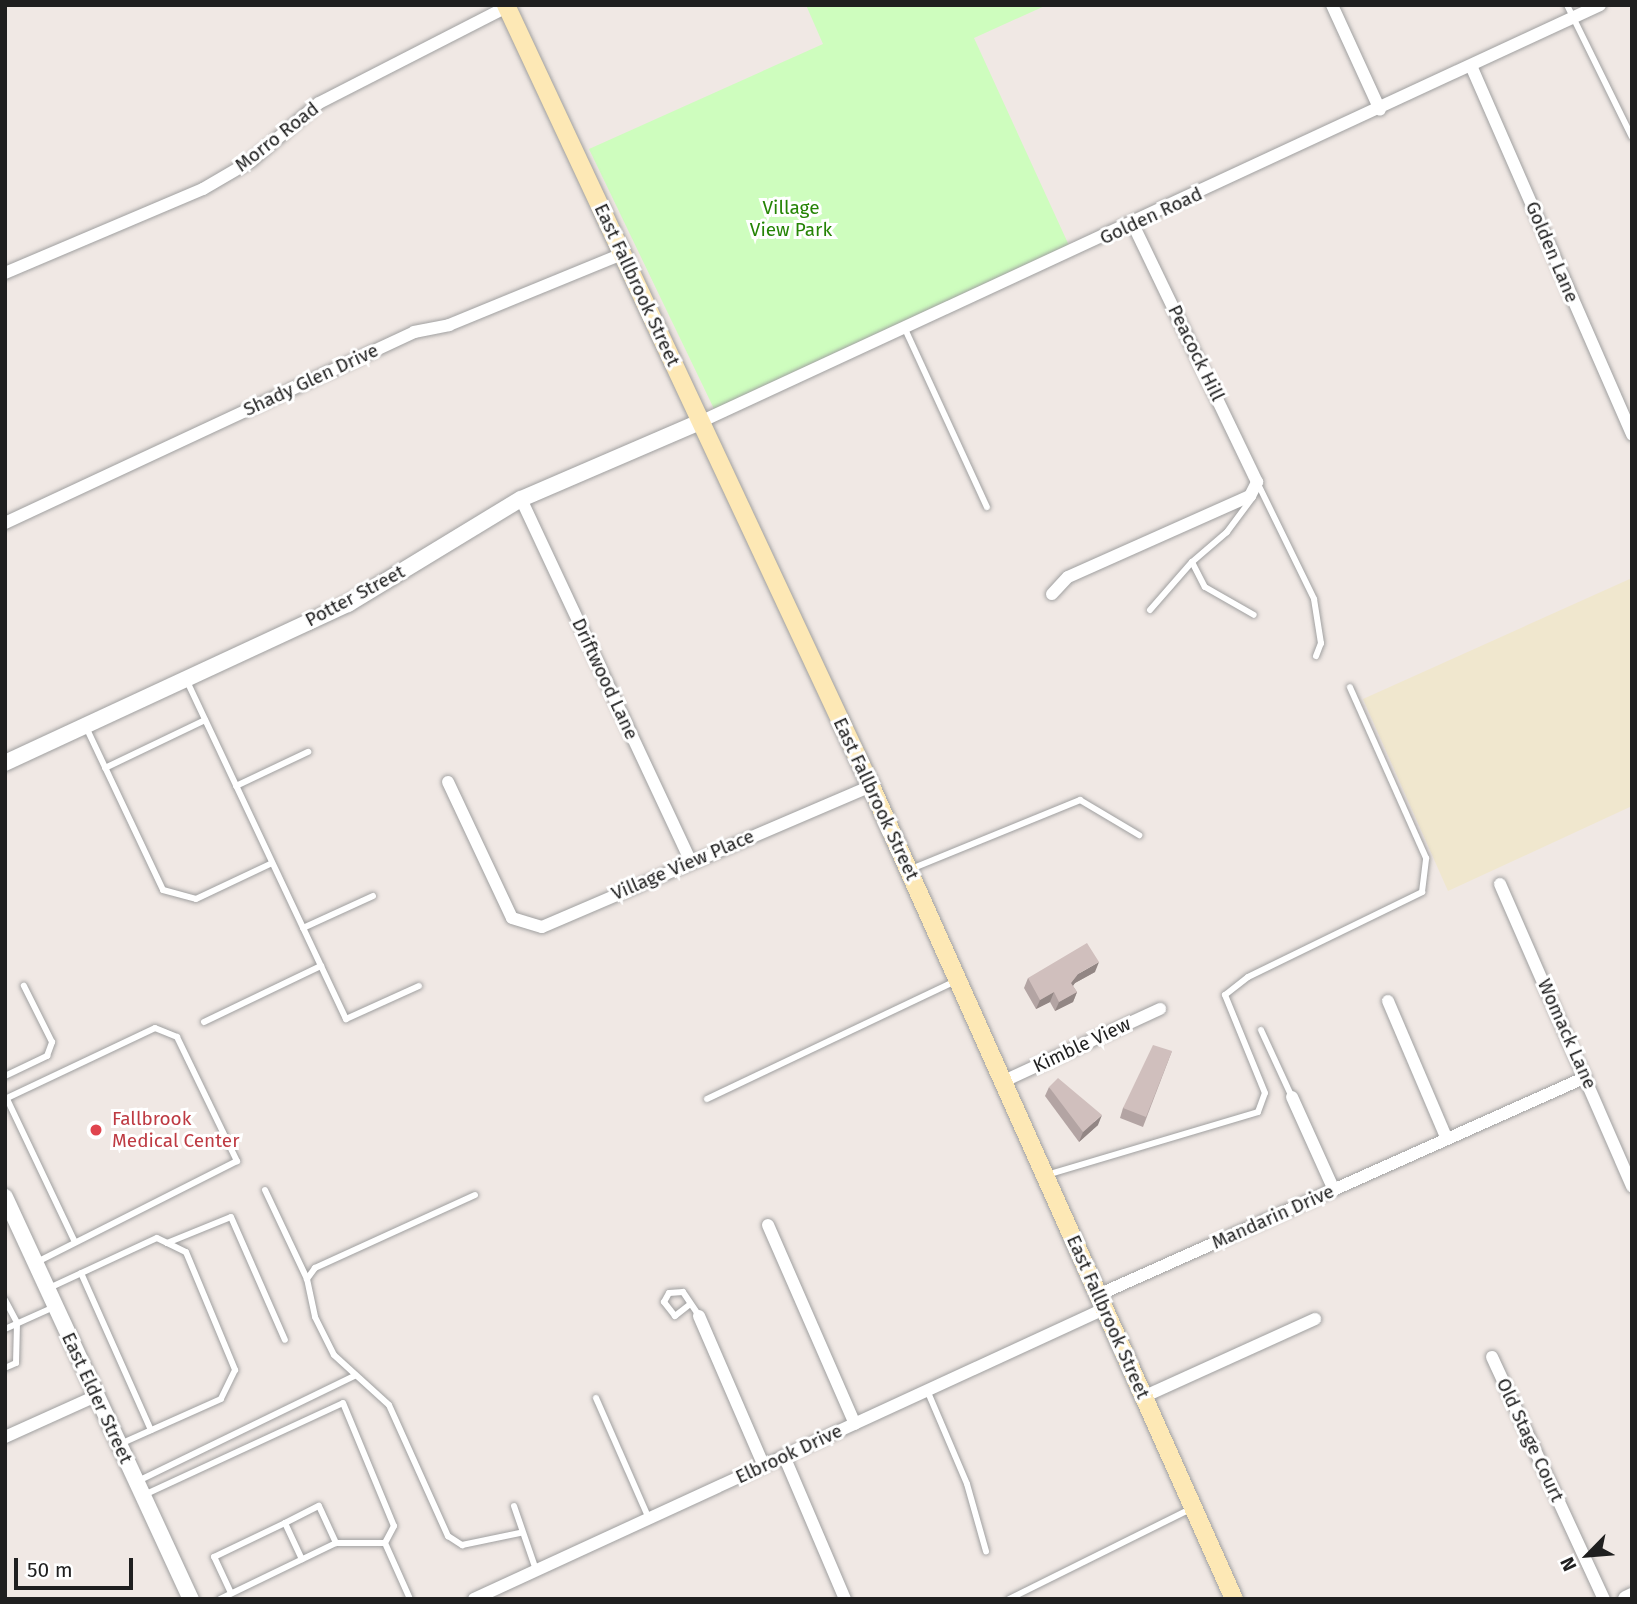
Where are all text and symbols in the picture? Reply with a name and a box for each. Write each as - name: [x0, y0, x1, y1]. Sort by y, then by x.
- street label: Morro Road: [231, 97, 323, 177]
- street label: Golden Road: [1096, 182, 1206, 250]
- park label: Village View Park: [750, 197, 832, 241]
- street label: Golden Lane: [1520, 198, 1584, 306]
- street label: East Fallbrook Street: [589, 200, 685, 370]
- street label: Peacock Hill: [1163, 301, 1229, 405]
- street label: Shady Glen Drive: [240, 339, 382, 421]
- street label: Potter Street: [301, 560, 409, 632]
- street label: Driftwood Lane: [567, 615, 643, 743]
- street label: East Fallbrook Street: [828, 714, 924, 884]
- street label: Village View Place: [608, 825, 758, 905]
- street label: Womack Lane: [1533, 975, 1601, 1093]
- street label: Kimble View: [1030, 1013, 1134, 1077]
- place label: Fallbrook Medical Center: [112, 1108, 240, 1152]
- marker: Fallbrook Medical Center: [86, 1120, 106, 1140]
- street label: Mandarin Drive: [1208, 1180, 1338, 1254]
- street label: East Fallbrook Street: [1062, 1232, 1154, 1402]
- street label: East Elder Street: [57, 1329, 137, 1467]
- street label: Old Stage Court: [1491, 1375, 1569, 1505]
- street label: Elbrook Drive: [732, 1419, 846, 1489]
- north arrow: [1553, 1520, 1623, 1590]
- scale bar: [18, 1544, 136, 1588]
- text: N: [1555, 1554, 1582, 1575]
- text: 50 m: [27, 1557, 73, 1583]

